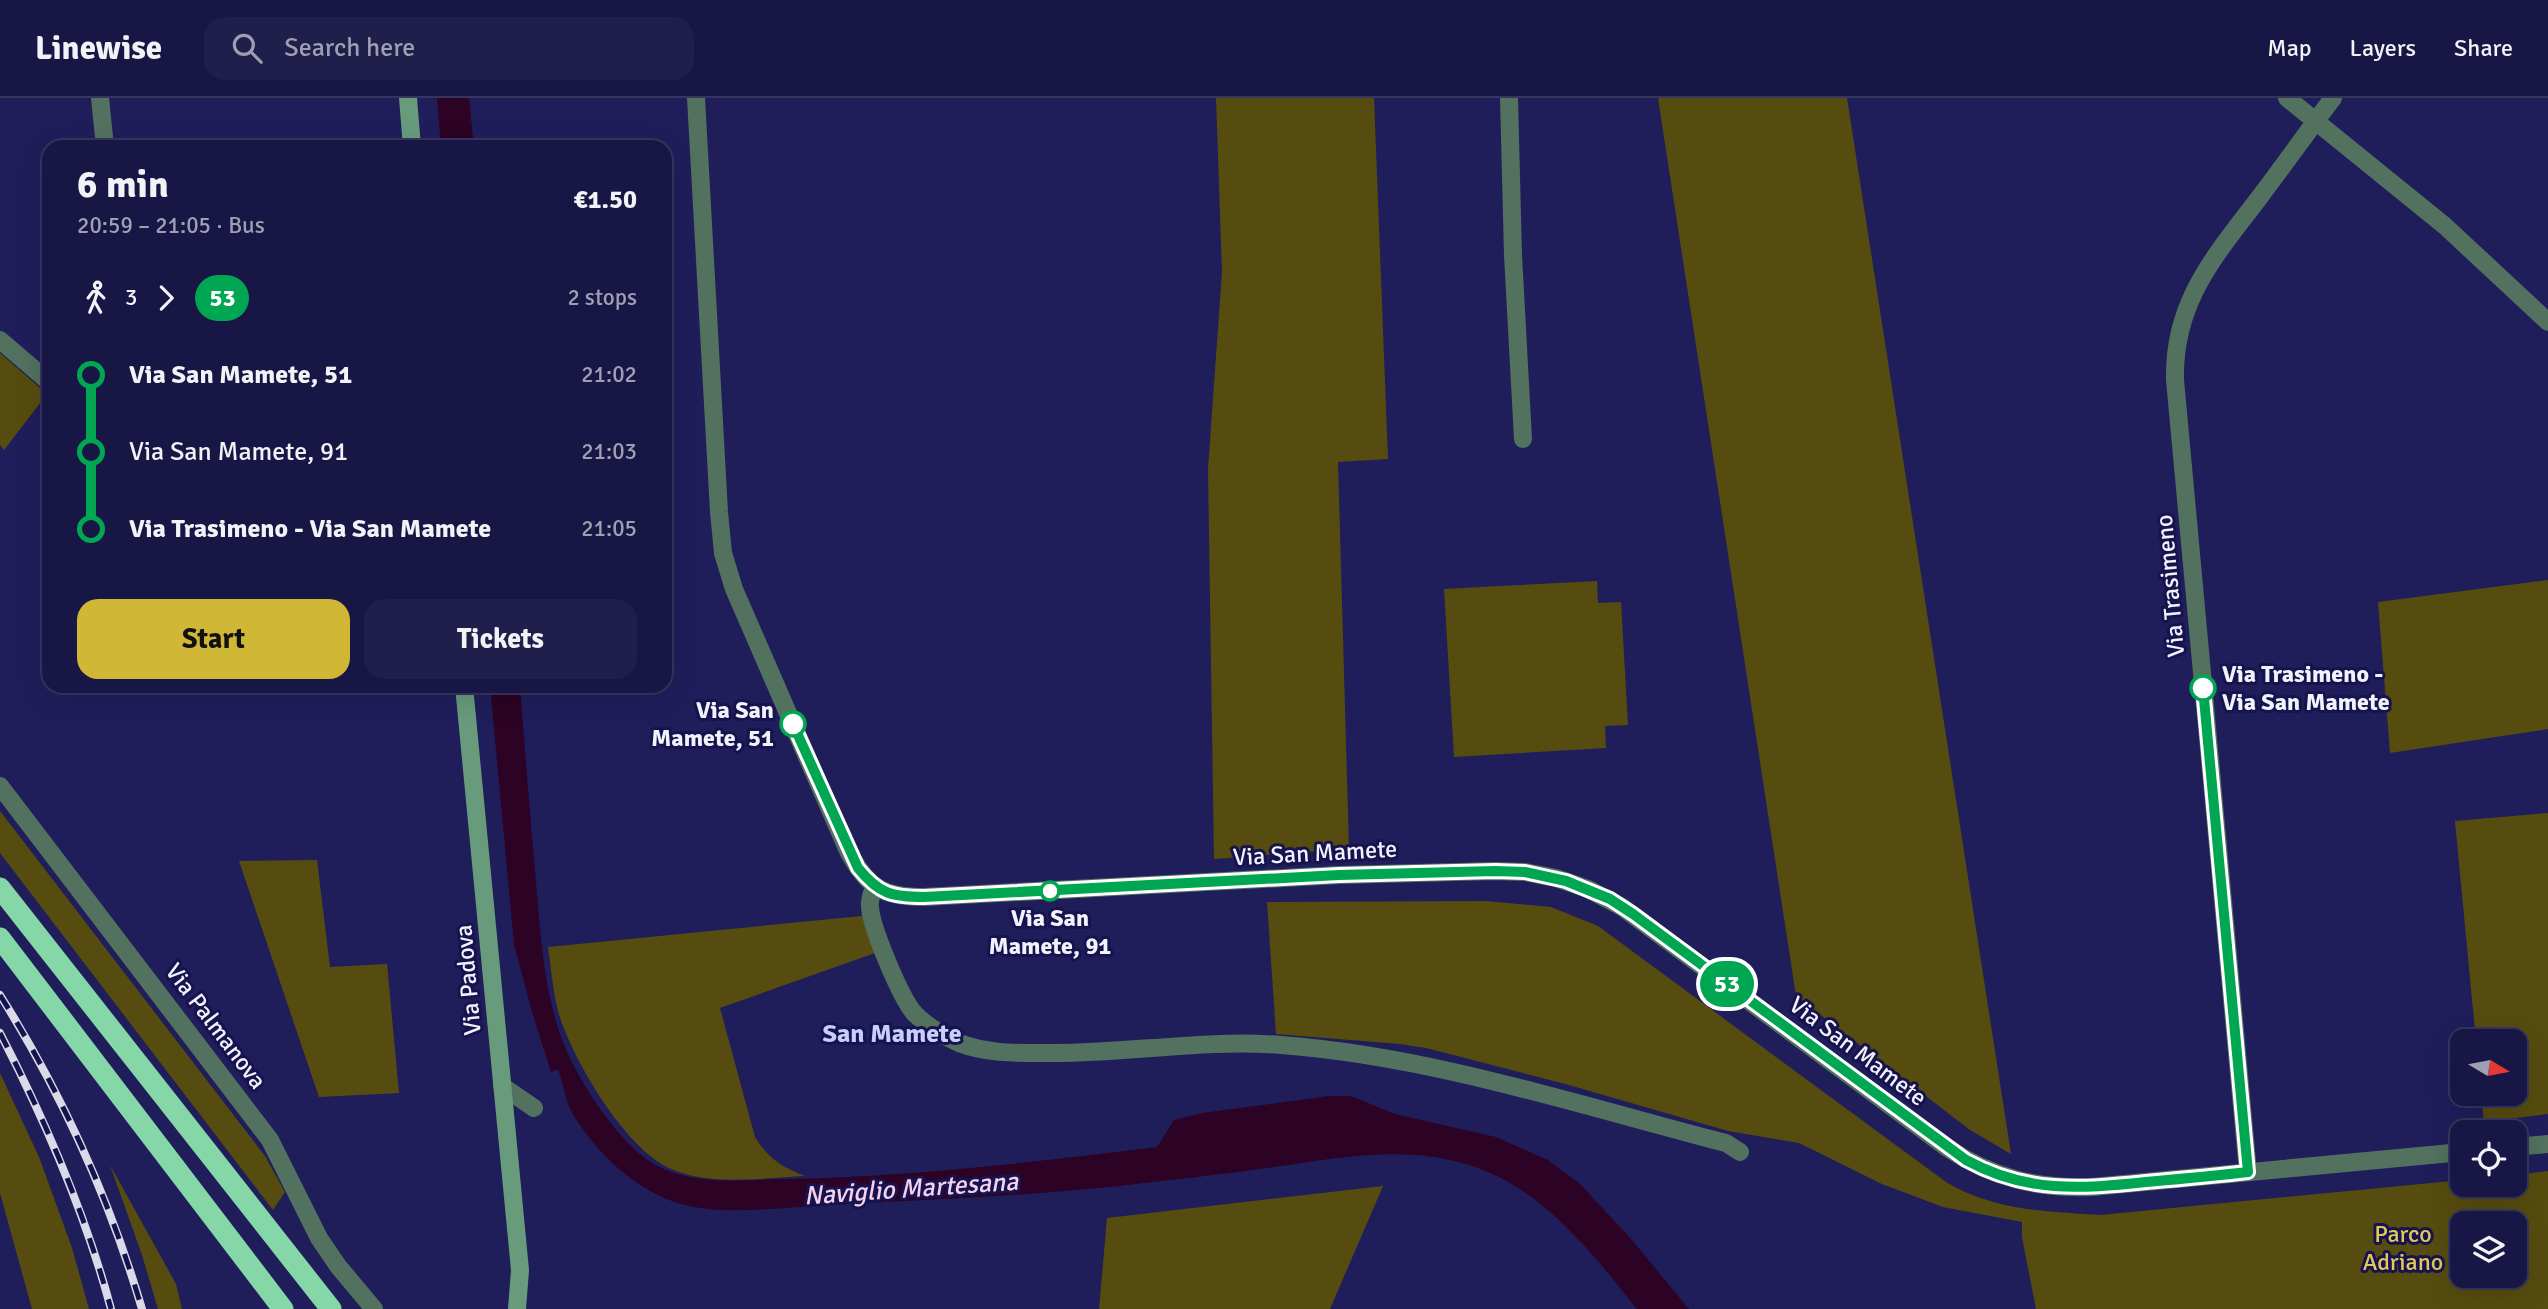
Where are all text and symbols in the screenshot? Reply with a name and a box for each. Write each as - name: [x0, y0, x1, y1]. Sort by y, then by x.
- search box: [204, 17, 694, 80]
- text: Linewise: [35, 28, 162, 69]
- icon: search: [228, 29, 266, 67]
- text: Search here: [284, 32, 415, 64]
- text: Map: [2267, 33, 2312, 63]
- text: Layers: [2350, 33, 2416, 63]
- text: Share: [2454, 33, 2513, 63]
- text: 6 min: [77, 161, 169, 208]
- text: €1.50: [573, 184, 637, 216]
- text: 20:59 – 21:05 · Bus: [77, 211, 265, 240]
- icon: walk: [77, 279, 115, 317]
- icon: forward: [147, 279, 185, 317]
- text: 3: [125, 283, 137, 312]
- text: 53: [209, 283, 235, 313]
- text: 2 stops: [567, 283, 637, 312]
- text: Via San Mamete, 51: [129, 359, 352, 391]
- text: 21:02: [581, 360, 637, 389]
- text: Via San Mamete, 91: [129, 436, 348, 468]
- text: 21:03: [581, 437, 637, 466]
- text: Via Trasimeno - Via San Mamete: [129, 513, 491, 545]
- street label: Via Trasimeno: [2149, 513, 2191, 659]
- text: 21:05: [581, 514, 637, 543]
- button: Start: [77, 599, 350, 679]
- button: Tickets: [364, 599, 637, 679]
- place label: Via Trasimeno - Via San Mamete: [2222, 659, 2390, 717]
- marker: Via Trasimeno - Via San Mamete: [2190, 675, 2216, 701]
- place label: Via San Mamete, 51: [651, 695, 774, 753]
- marker: Via San Mamete, 51: [780, 711, 806, 737]
- street label: Via San Mamete: [1232, 834, 1398, 872]
- marker: Via San Mamete, 91: [1040, 881, 1060, 901]
- place label: Via San Mamete, 91: [989, 903, 1111, 961]
- street label: Via Padova: [448, 923, 488, 1037]
- street label: Via Palmanova: [159, 957, 273, 1095]
- line badge: 53: [1696, 961, 1758, 1007]
- text: 53: [1714, 969, 1740, 999]
- street label: Via San Mamete: [1783, 990, 1933, 1112]
- district label: San Mamete: [822, 1018, 962, 1050]
- north arrow: [2450, 1029, 2527, 1106]
- map controls: [2450, 1029, 2527, 1288]
- button: locate: [2450, 1120, 2527, 1197]
- water label: Naviglio Martesana: [803, 1165, 1020, 1212]
- button: layers: [2450, 1211, 2527, 1288]
- park label: Parco Adriano: [2363, 1219, 2443, 1277]

